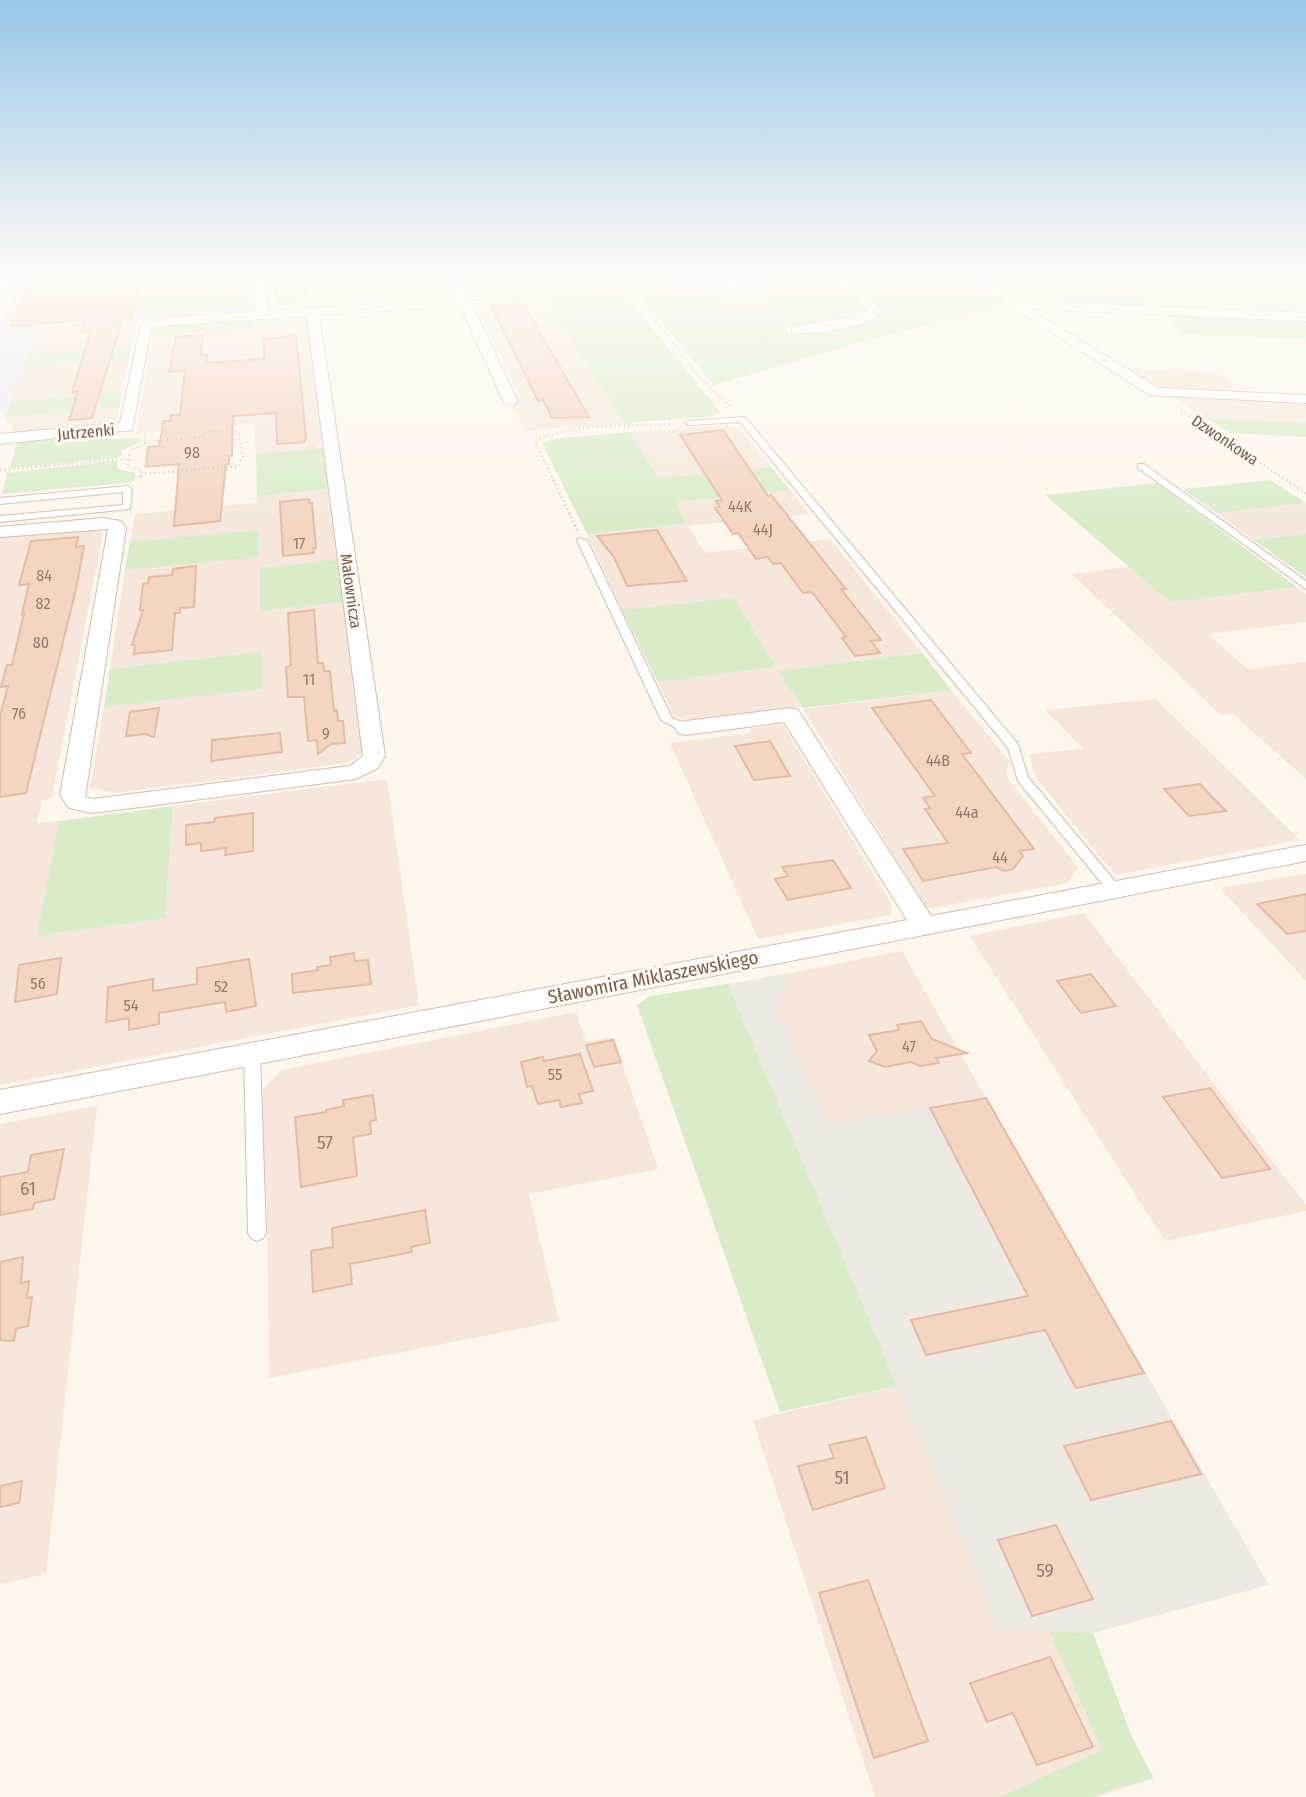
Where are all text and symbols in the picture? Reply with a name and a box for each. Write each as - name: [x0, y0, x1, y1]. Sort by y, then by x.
- street label: Dzwonkowa: [1188, 411, 1262, 469]
- street label: Jutrzenki: [57, 420, 115, 444]
- house number: 98: [184, 443, 200, 462]
- house number: 44K: [728, 497, 753, 516]
- house number: 44J: [753, 520, 773, 539]
- house number: 17: [293, 534, 306, 553]
- street label: Malownicza: [336, 552, 366, 630]
- house number: 84: [36, 566, 52, 585]
- house number: 82: [36, 594, 50, 613]
- house number: 80: [33, 633, 49, 652]
- house number: 11: [303, 670, 315, 689]
- house number: 76: [12, 704, 26, 723]
- house number: 9: [322, 724, 330, 743]
- house number: 44B: [926, 751, 950, 770]
- house number: 44a: [955, 803, 979, 822]
- house number: 44: [992, 848, 1008, 867]
- street label: Sławomira Miklaszewskiego: [546, 945, 760, 1009]
- house number: 56: [30, 974, 46, 993]
- house number: 52: [214, 977, 228, 996]
- house number: 54: [123, 996, 139, 1015]
- house number: 47: [902, 1037, 916, 1056]
- house number: 55: [548, 1065, 562, 1084]
- house number: 57: [317, 1131, 333, 1154]
- house number: 61: [20, 1177, 36, 1200]
- house number: 51: [834, 1466, 850, 1489]
- house number: 59: [1036, 1559, 1054, 1582]

